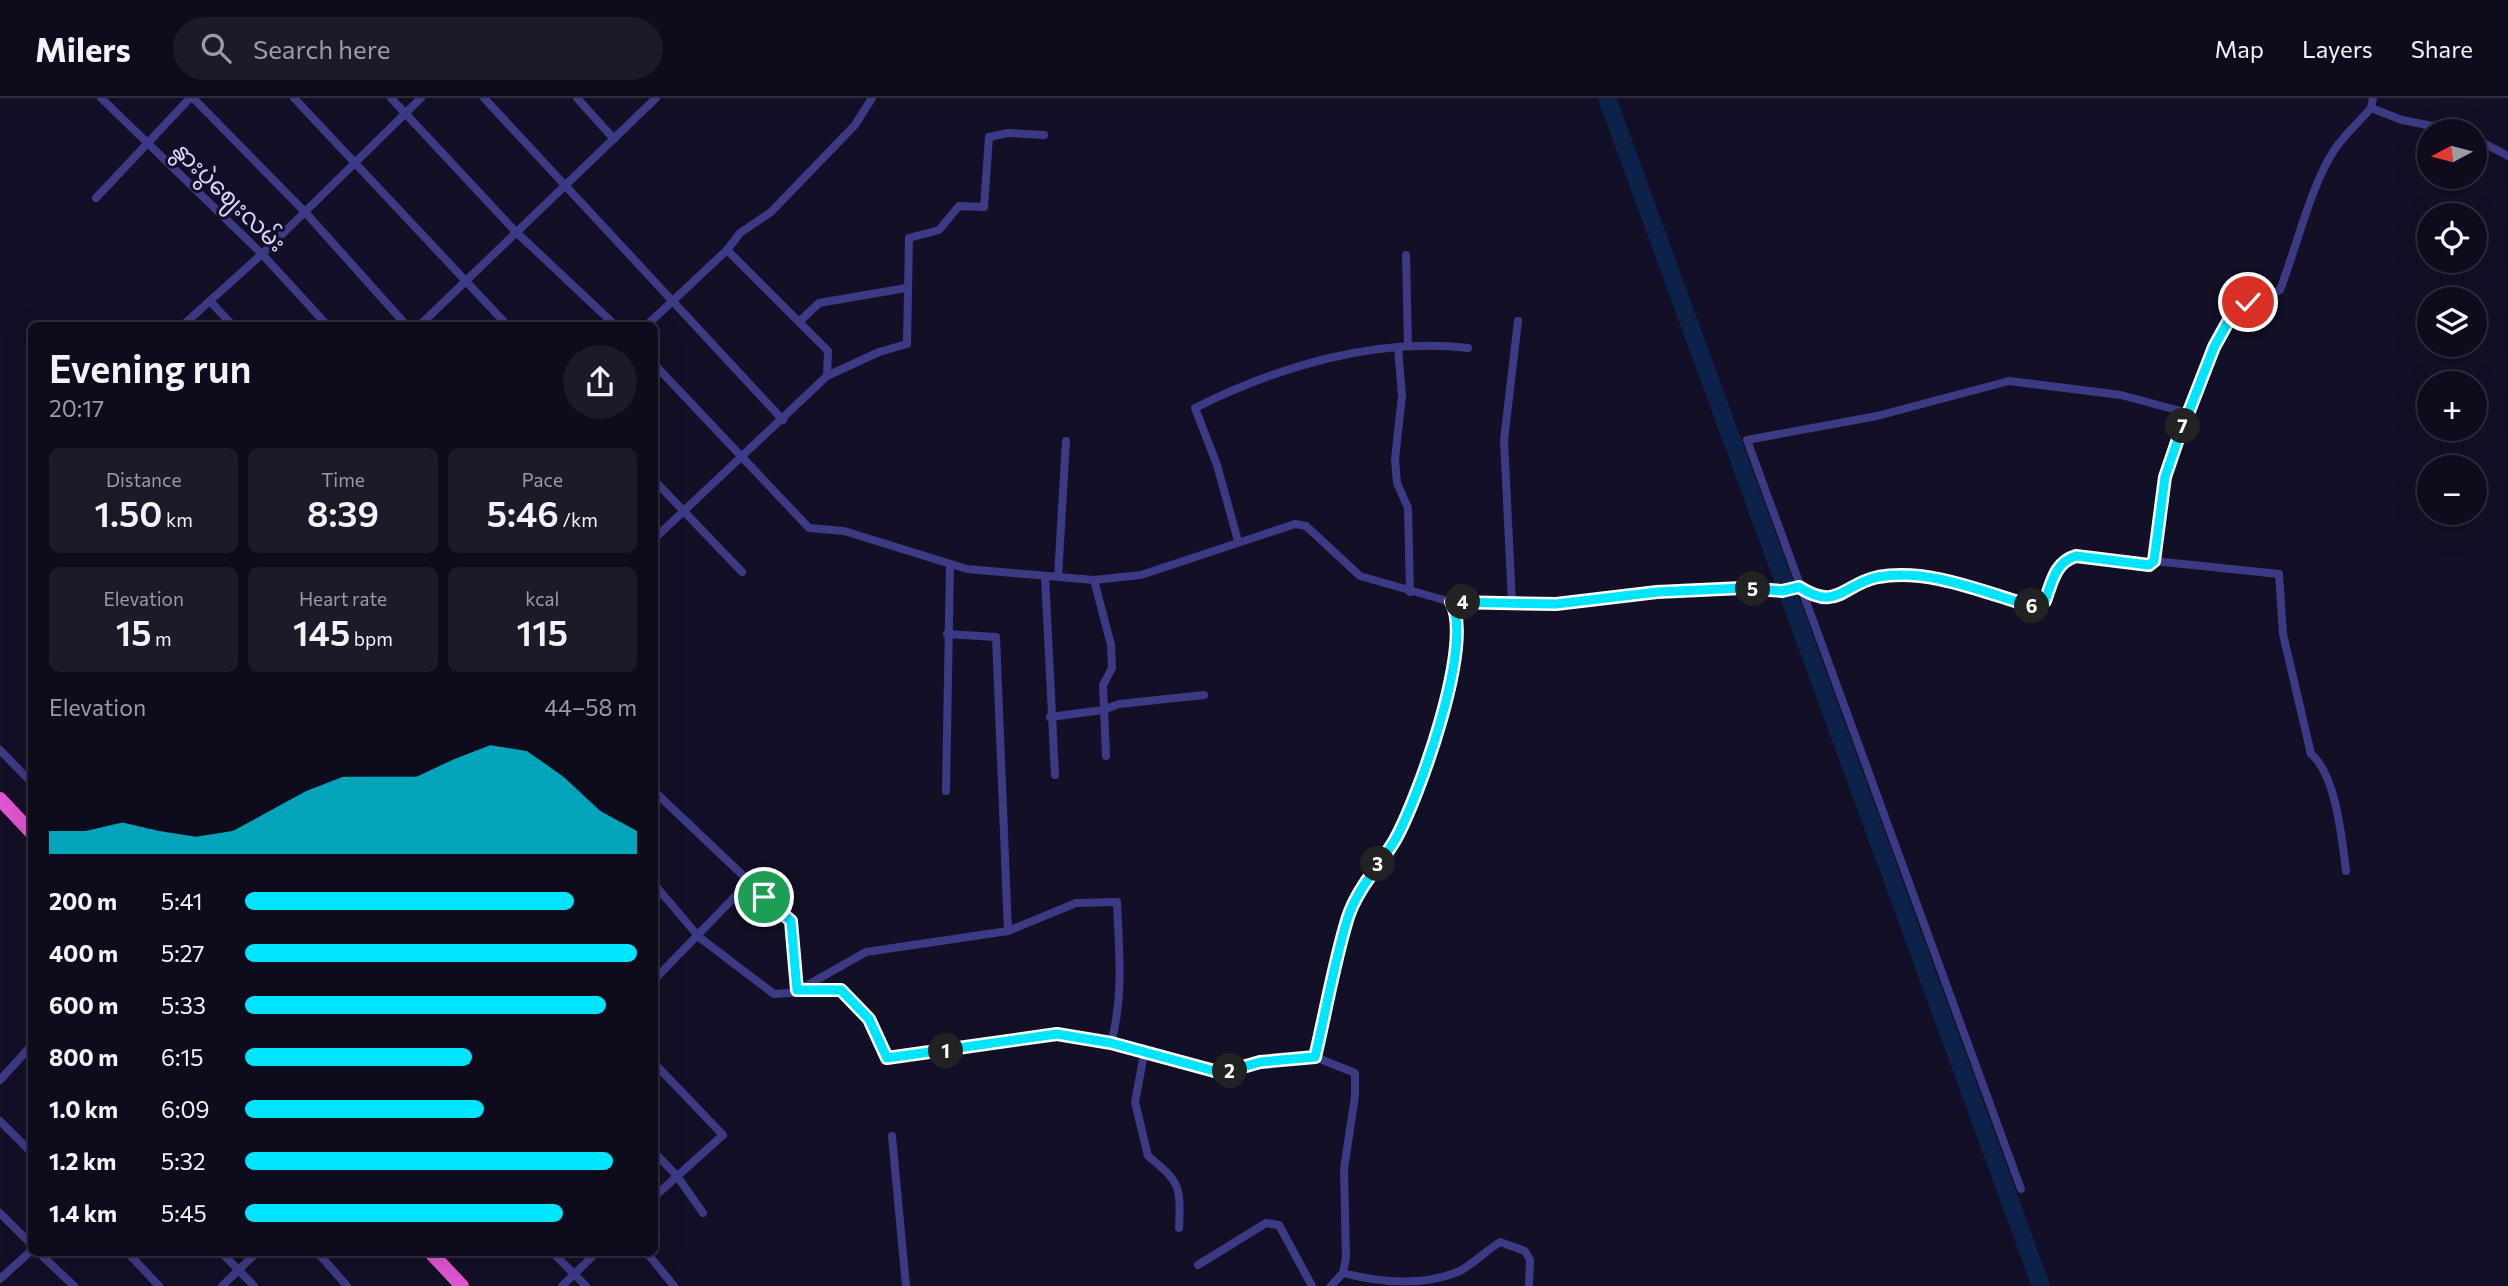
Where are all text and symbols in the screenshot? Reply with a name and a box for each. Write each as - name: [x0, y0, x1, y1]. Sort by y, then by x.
- search box: [173, 17, 663, 80]
- text: Milers: [35, 28, 131, 69]
- icon: search: [197, 29, 235, 67]
- text: Search here: [253, 33, 390, 64]
- text: Map: [2215, 34, 2264, 63]
- text: Layers: [2302, 34, 2373, 63]
- text: Share: [2411, 34, 2473, 63]
- north arrow: [2417, 119, 2487, 189]
- map controls: [2417, 119, 2487, 525]
- street label: နွားပွဲဈေးလမ်း: [163, 135, 293, 261]
- button: locate: [2417, 203, 2487, 273]
- pin: [2218, 272, 2278, 332]
- icon: check: [2229, 283, 2267, 321]
- button: layers: [2417, 287, 2487, 357]
- text: Evening run: [49, 344, 252, 391]
- button: share: [563, 345, 637, 419]
- button: +: [2417, 371, 2487, 441]
- text: 20:17: [49, 394, 104, 422]
- pin: 7: [2166, 408, 2200, 444]
- text: 7: [2177, 414, 2188, 437]
- button: −: [2417, 455, 2487, 525]
- text: Distance: [106, 468, 181, 491]
- text: Time: [321, 468, 365, 491]
- text: Pace: [522, 468, 563, 491]
- text: 1.50: [94, 491, 162, 534]
- text: 8:39: [307, 491, 379, 534]
- text: 5:46: [487, 491, 559, 534]
- text: km: [162, 508, 193, 531]
- text: /km: [559, 508, 598, 531]
- pin: 5: [1736, 572, 1770, 606]
- text: 5: [1747, 577, 1758, 600]
- pin: 4: [1446, 584, 1480, 620]
- text: Elevation: [104, 587, 184, 610]
- text: Heart rate: [299, 587, 387, 610]
- text: kcal: [525, 587, 559, 610]
- pin: 6: [2014, 588, 2050, 624]
- text: 4: [1457, 590, 1468, 613]
- text: 6: [2026, 594, 2037, 617]
- text: 15: [116, 610, 151, 653]
- text: 145: [293, 610, 350, 653]
- text: 115: [517, 610, 568, 653]
- text: m: [151, 627, 172, 650]
- text: bpm: [350, 627, 393, 650]
- text: Elevation: [49, 693, 146, 721]
- text: 44–58 m: [544, 693, 637, 721]
- pin: 3: [1360, 846, 1396, 882]
- text: 3: [1372, 852, 1383, 875]
- pin: [734, 867, 794, 927]
- icon: arrive: [745, 878, 783, 916]
- text: 200 m: [49, 887, 117, 915]
- text: 5:41: [161, 887, 203, 915]
- text: 400 m: [49, 939, 118, 967]
- text: 5:27: [161, 939, 204, 967]
- text: 600 m: [49, 991, 118, 1019]
- text: 5:33: [161, 991, 206, 1019]
- pin: 1: [928, 1034, 964, 1068]
- text: 1: [941, 1039, 950, 1062]
- text: 800 m: [49, 1043, 118, 1071]
- text: 6:15: [161, 1043, 203, 1071]
- pin: 2: [1212, 1054, 1248, 1088]
- text: 2: [1224, 1059, 1235, 1082]
- text: 1.0 km: [49, 1095, 118, 1123]
- text: 6:09: [161, 1095, 209, 1123]
- text: 1.2 km: [49, 1147, 116, 1175]
- text: 5:32: [161, 1147, 205, 1175]
- text: 1.4 km: [49, 1199, 117, 1227]
- text: 5:45: [161, 1199, 207, 1227]

